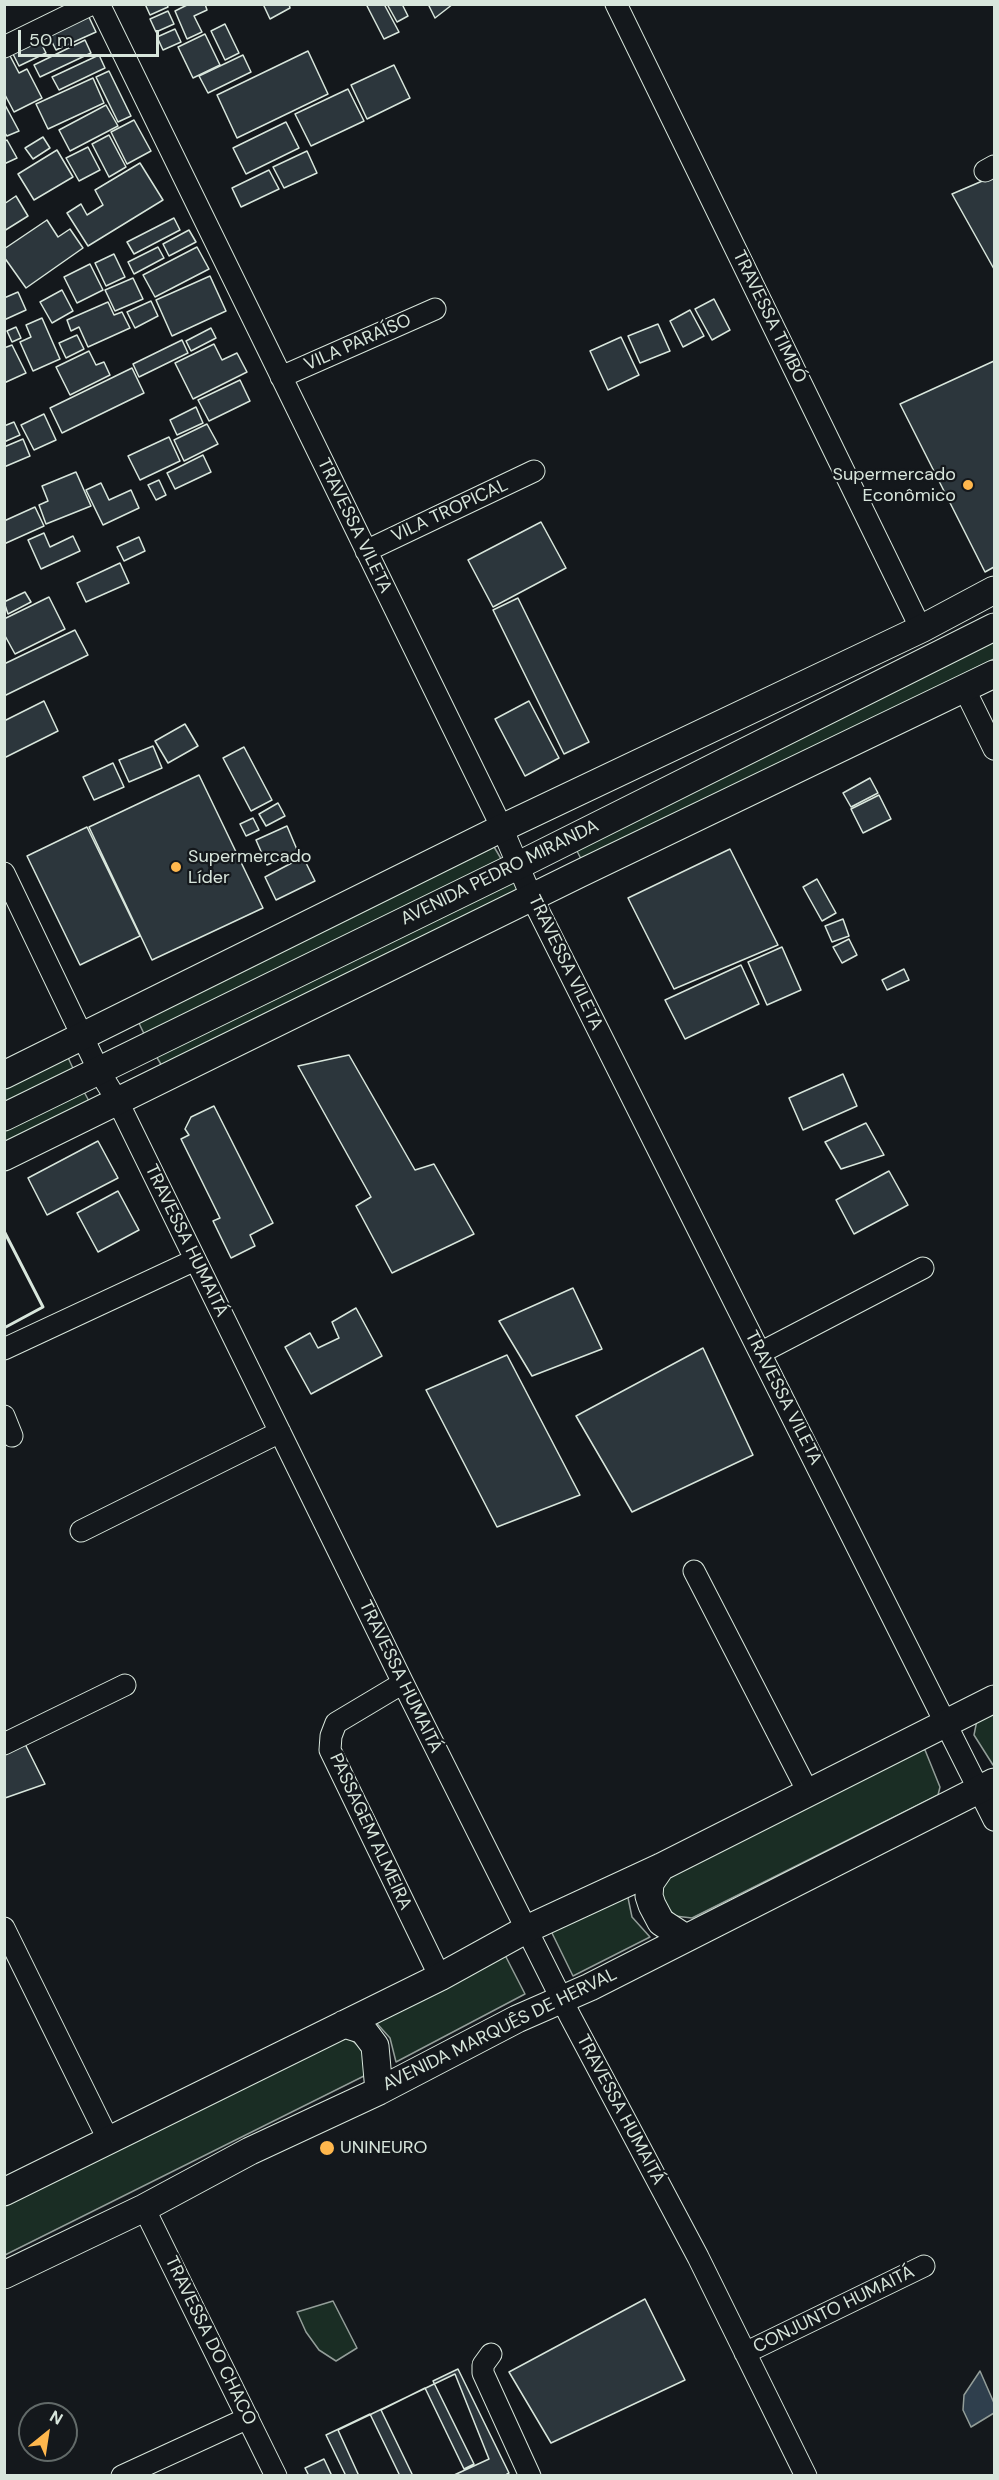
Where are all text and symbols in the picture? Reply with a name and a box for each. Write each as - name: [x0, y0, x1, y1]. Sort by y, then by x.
- scale bar: [21, 18, 162, 56]
- text: 50 m: [29, 28, 73, 52]
- street label: TRAVESSA TIMBÓ: [727, 247, 811, 387]
- street label: VILA PARAÍSO: [301, 310, 415, 376]
- street label: TRAVESSA VILETA: [312, 455, 396, 597]
- place label: Supermercado Econômico: [832, 464, 956, 506]
- street label: VILA TROPICAL: [388, 475, 512, 547]
- marker: Supermercado Econômico: [961, 478, 975, 492]
- street label: AVENIDA PEDRO MIRANDA: [397, 816, 603, 930]
- place label: Supermercado Líder: [188, 846, 312, 888]
- marker: Supermercado Líder: [169, 860, 183, 874]
- street label: TRAVESSA VILETA: [523, 892, 607, 1034]
- street label: TRAVESSA HUMAITÁ: [140, 1161, 232, 1321]
- street label: TRAVESSA VILETA: [740, 1327, 826, 1469]
- street label: TRAVESSA HUMAITÁ: [354, 1597, 446, 1757]
- street label: PASSAGEM ALMEIRA: [324, 1750, 416, 1914]
- street label: AVENIDA MARQUÊS DE HERVAL: [379, 1964, 621, 2096]
- street label: TRAVESSA HUMAITÁ: [571, 2031, 669, 2189]
- place label: UNINEURO: [340, 2137, 427, 2159]
- marker: UNINEURO: [318, 2139, 336, 2157]
- street label: TRAVESSA DO CHACO: [160, 2253, 260, 2429]
- street label: CONJUNTO HUMAITÁ: [750, 2262, 918, 2358]
- north arrow: [18, 2402, 78, 2462]
- text: N: [46, 2406, 67, 2430]

